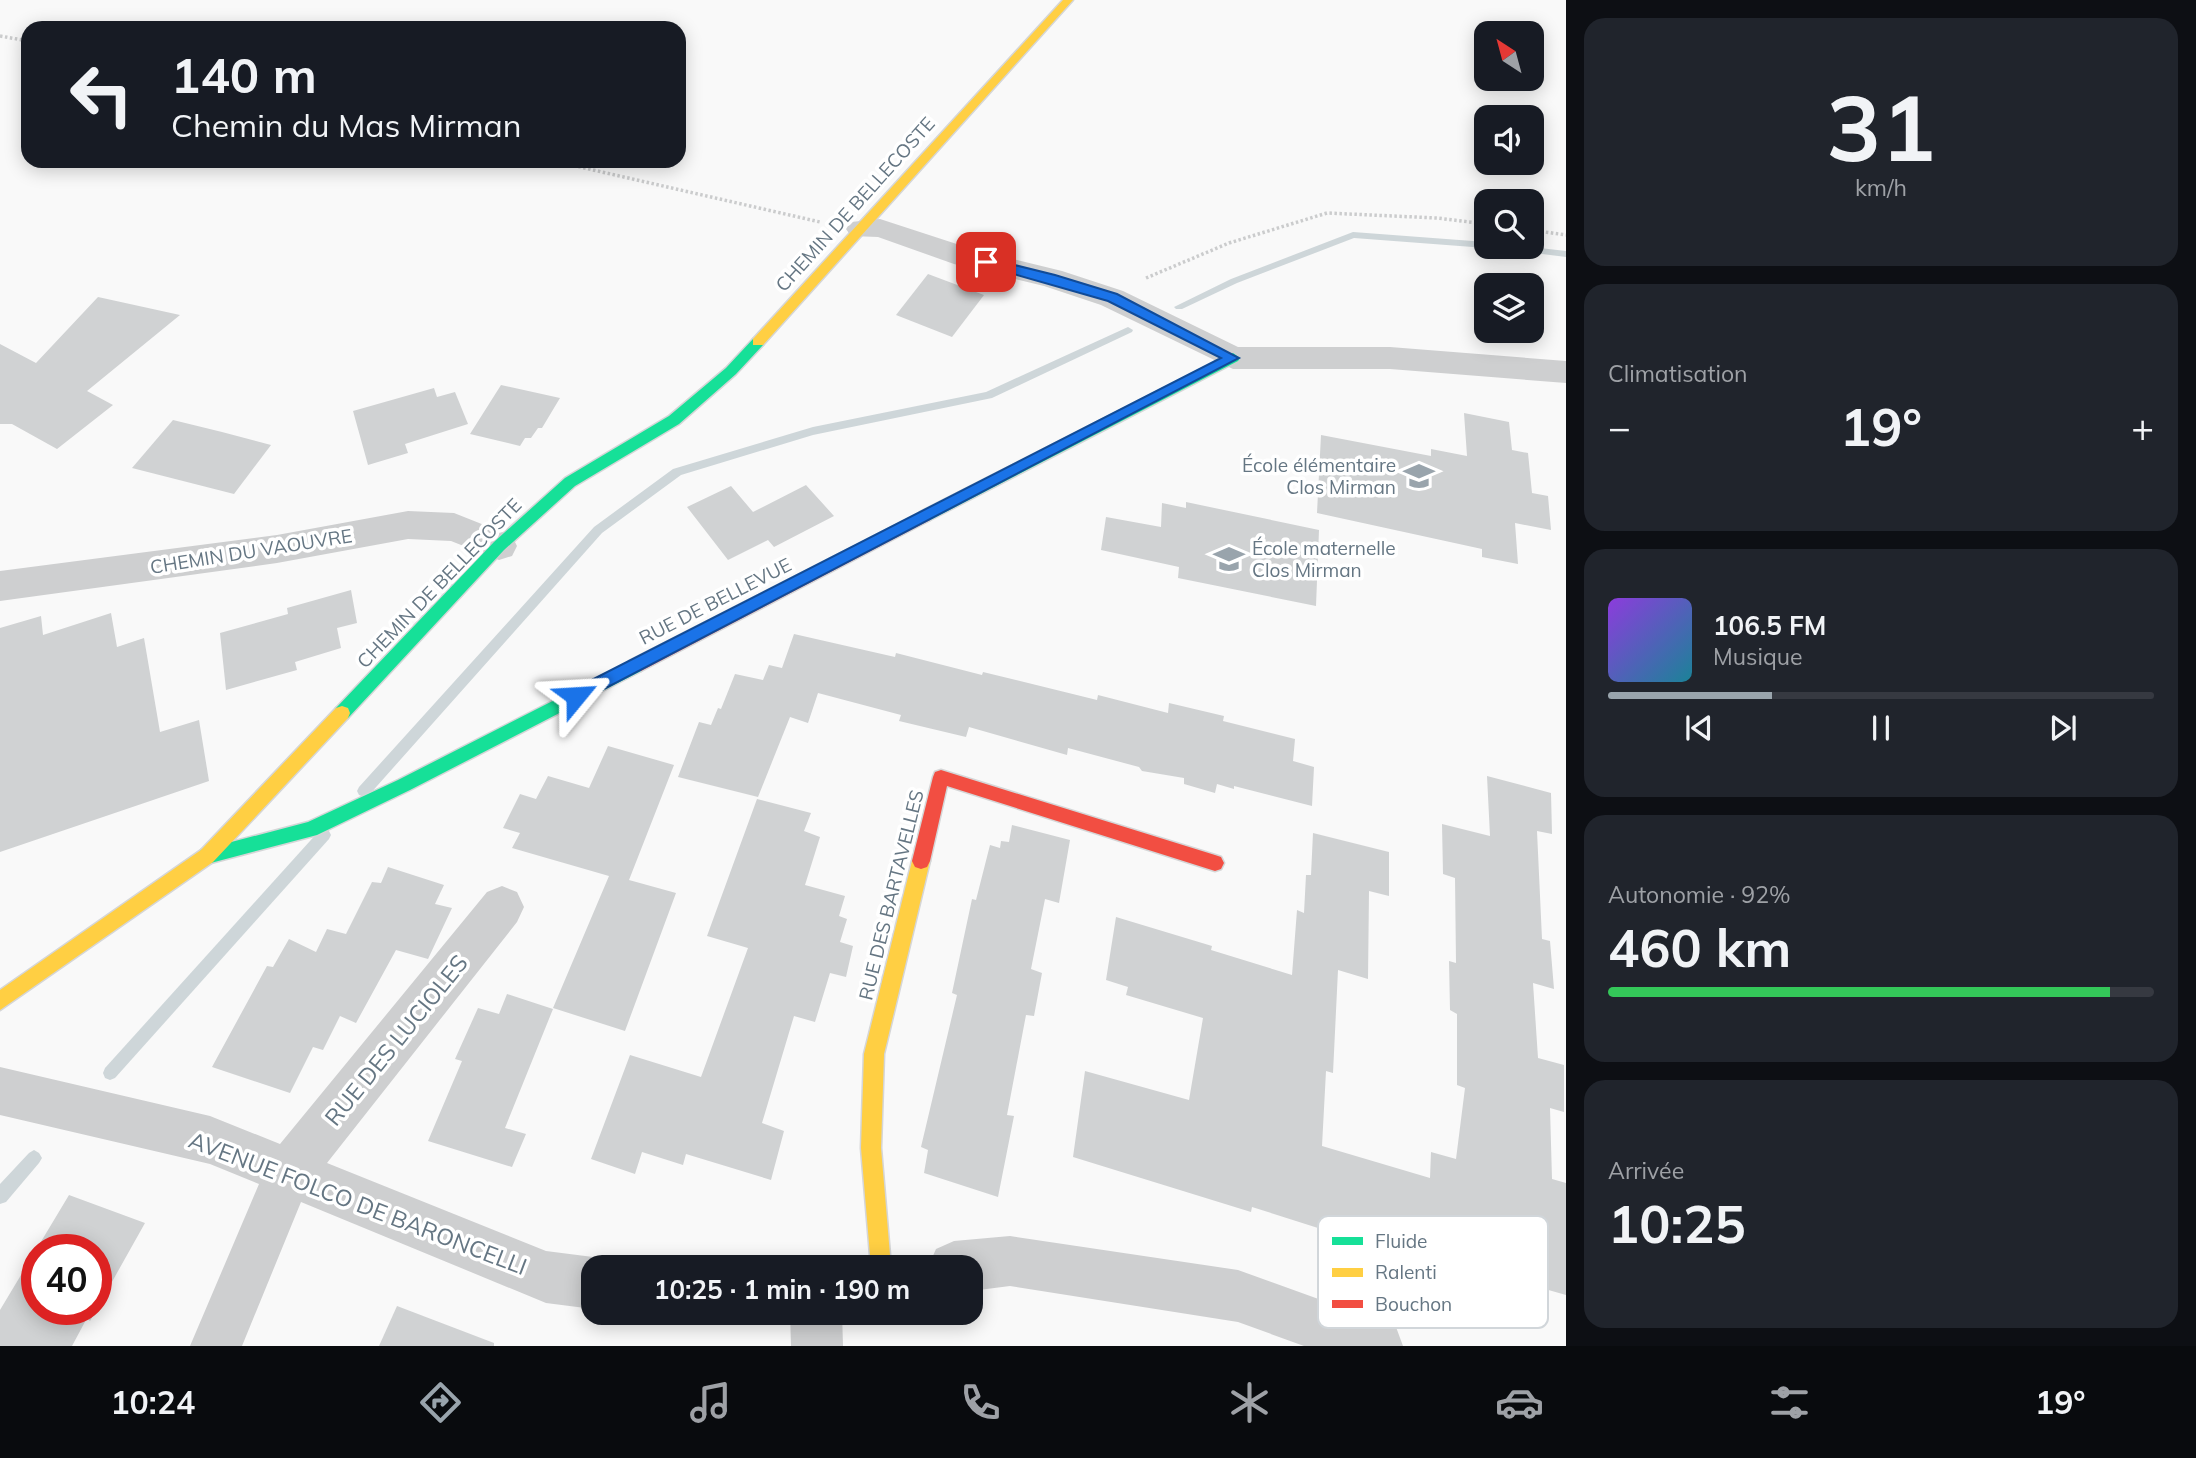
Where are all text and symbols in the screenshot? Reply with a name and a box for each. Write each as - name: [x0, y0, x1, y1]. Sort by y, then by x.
- north arrow: [1474, 21, 1544, 91]
- map controls: [1474, 21, 1544, 343]
- text: 140 m: [171, 44, 317, 105]
- icon: left: [56, 49, 147, 140]
- text: 31: [1826, 70, 1936, 184]
- text: Chemin du Mas Mirman: [171, 105, 522, 145]
- button: sound: [1474, 105, 1544, 175]
- street label: CHEMIN DE BELLECOSTE: [770, 112, 940, 296]
- text: km/h: [1855, 173, 1907, 202]
- button: search: [1474, 189, 1544, 259]
- pin: [956, 232, 1016, 292]
- icon: arrive: [967, 243, 1005, 281]
- button: layers: [1474, 273, 1544, 343]
- text: Climatisation: [1608, 359, 1748, 388]
- text: 19°: [1840, 394, 1922, 459]
- text: −: [1608, 403, 1631, 451]
- text: +: [2131, 403, 2154, 451]
- place label: École élémentaire Clos Mirman: [1242, 453, 1396, 499]
- school or university icon: École élémentaire Clos Mirman: [1402, 459, 1436, 493]
- street label: CHEMIN DE BELLECOSTE: [352, 493, 526, 673]
- street label: CHEMIN DU VAOUVRE: [148, 523, 354, 579]
- place label: École maternelle Clos Mirman: [1252, 536, 1396, 582]
- school or university icon: École maternelle Clos Mirman: [1212, 542, 1246, 576]
- street label: RUE DE BELLEVUE: [635, 552, 795, 650]
- text: 106.5 FM: [1713, 609, 1826, 642]
- text: Musique: [1713, 642, 1802, 671]
- position arrow: [539, 659, 613, 733]
- icon: previous: [1680, 709, 1718, 747]
- icon: pause: [1862, 709, 1900, 747]
- icon: next: [2044, 709, 2082, 747]
- street label: RUE DES BARTAVELLES: [853, 788, 929, 1002]
- text: Autonomie · 92%: [1608, 880, 1791, 909]
- text: 460 km: [1608, 915, 1791, 980]
- street label: RUE DES LUCIOLES: [318, 949, 474, 1131]
- street label: AVENUE FOLCO DE BARONCELLI: [185, 1125, 531, 1281]
- text: Arrivée: [1608, 1156, 1684, 1185]
- text: 10:25: [1608, 1191, 1746, 1256]
- legend: [1318, 1216, 1548, 1328]
- text: Fluide: [1375, 1229, 1427, 1253]
- speed limit sign: 40: [21, 1234, 112, 1325]
- text: Ralenti: [1375, 1260, 1437, 1284]
- text: 10:25 · 1 min · 190 m: [654, 1273, 910, 1306]
- text: Bouchon: [1375, 1292, 1452, 1316]
- icon: directions: [416, 1378, 465, 1427]
- icon: music: [686, 1378, 735, 1427]
- icon: phone: [956, 1378, 1005, 1427]
- icon: climate: [1225, 1378, 1274, 1427]
- icon: car: [1495, 1378, 1544, 1427]
- icon: filters: [1765, 1378, 1814, 1427]
- text: 10:24: [110, 1382, 195, 1422]
- text: 19°: [2035, 1382, 2085, 1422]

